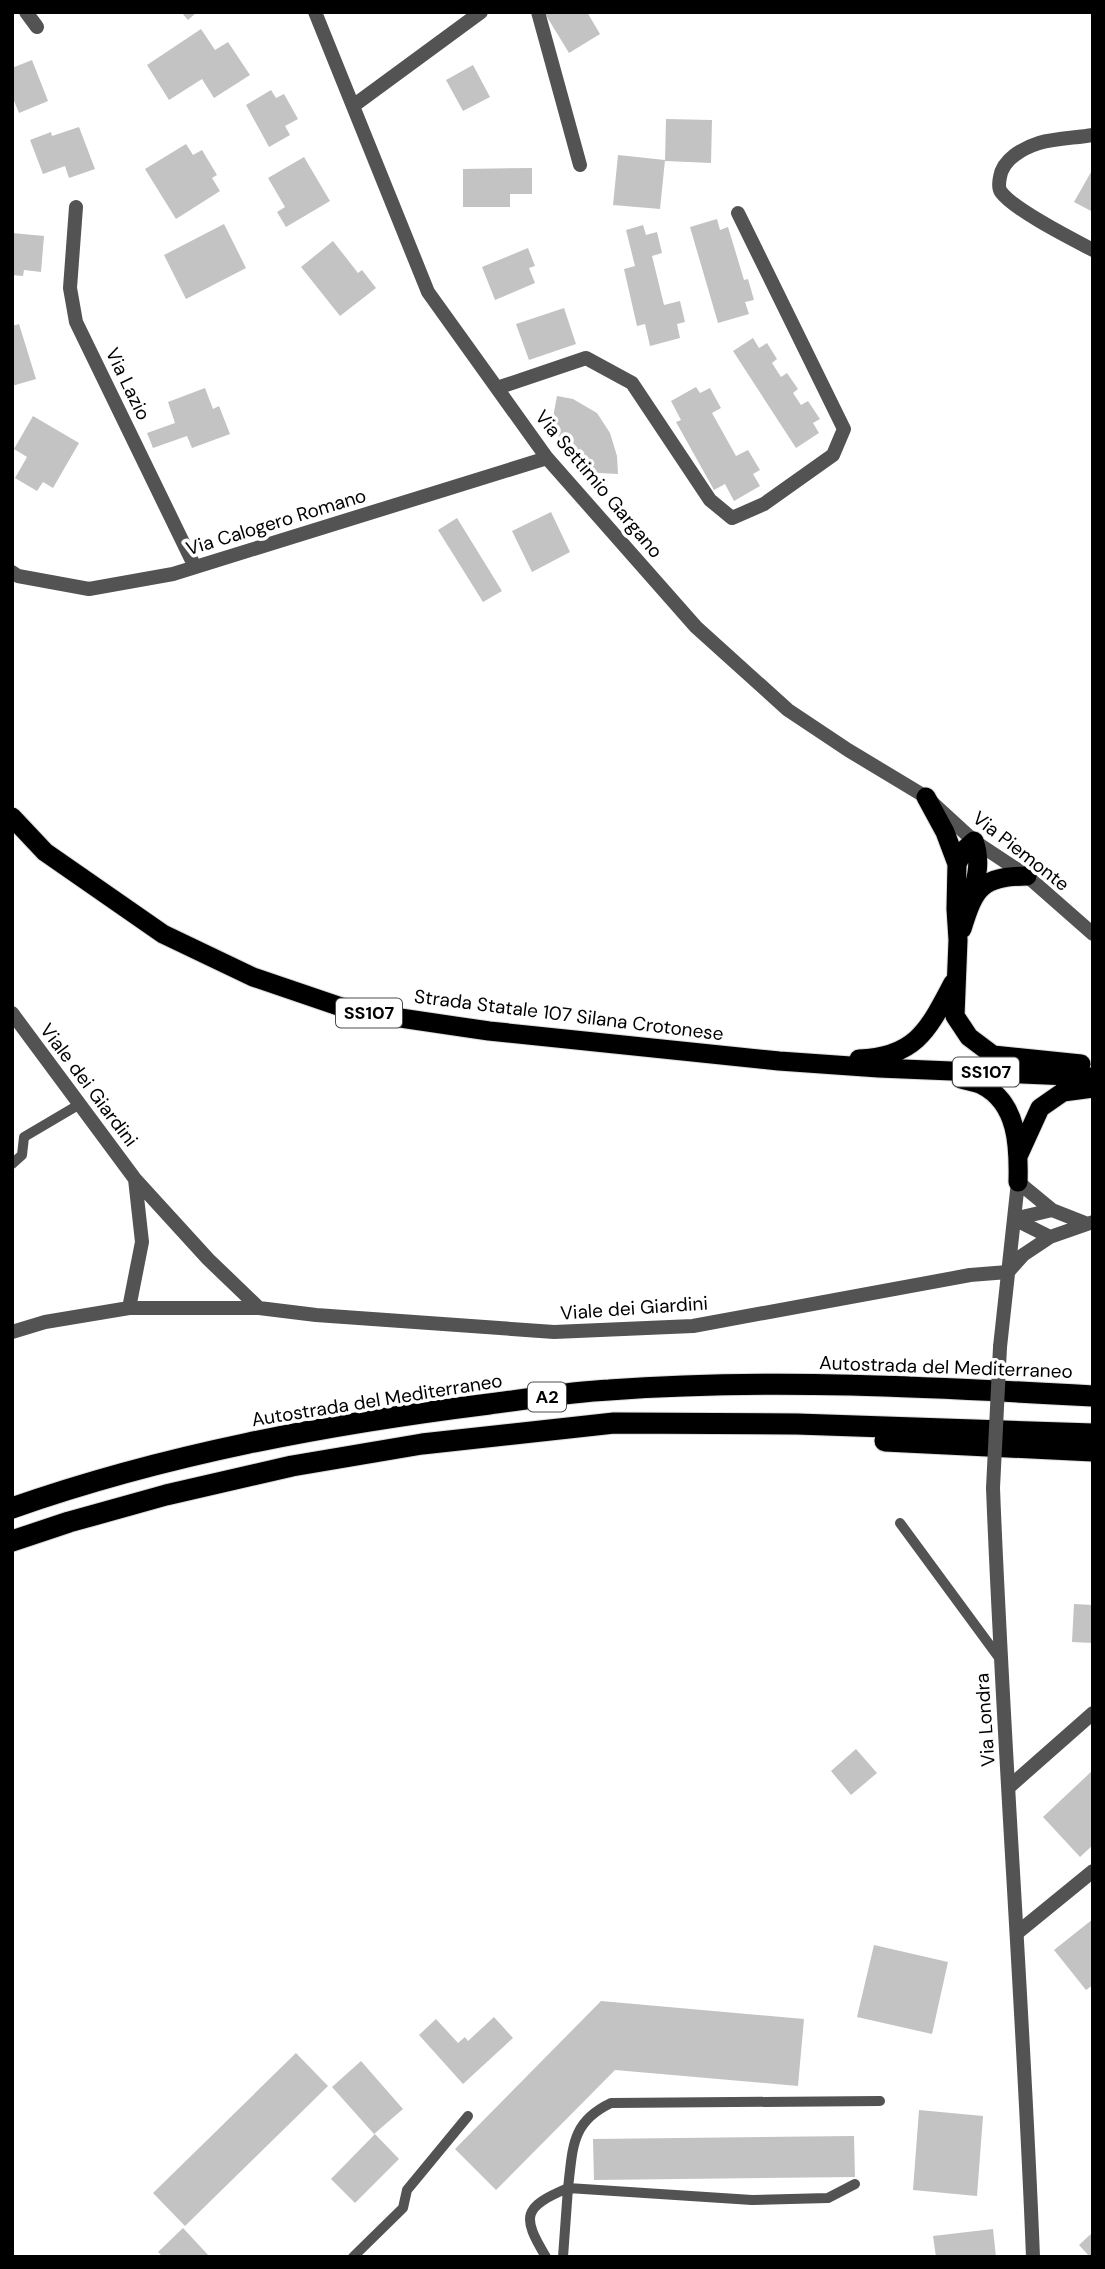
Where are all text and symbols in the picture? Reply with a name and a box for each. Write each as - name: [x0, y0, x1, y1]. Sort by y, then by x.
- street label: Via Lazio: [100, 344, 156, 424]
- street label: Via Settimio Gargano: [530, 405, 668, 563]
- street label: Via Calogero Romano: [183, 483, 369, 561]
- street label: Via Piemonte: [968, 805, 1074, 897]
- street label: Strada Statale 107 Silana Crotonese: [413, 984, 725, 1046]
- road number: SS107: [336, 998, 402, 1028]
- street label: Viale dei Giardini: [35, 1018, 143, 1152]
- road number: SS107: [953, 1058, 1019, 1086]
- street label: Viale dei Giardini: [559, 1290, 709, 1326]
- street label: Autostrada del Mediterraneo: [819, 1350, 1073, 1384]
- street label: Autostrada del Mediterraneo: [250, 1368, 504, 1432]
- road number: A2: [528, 1382, 566, 1412]
- street label: Via Londra: [969, 1672, 1001, 1768]

